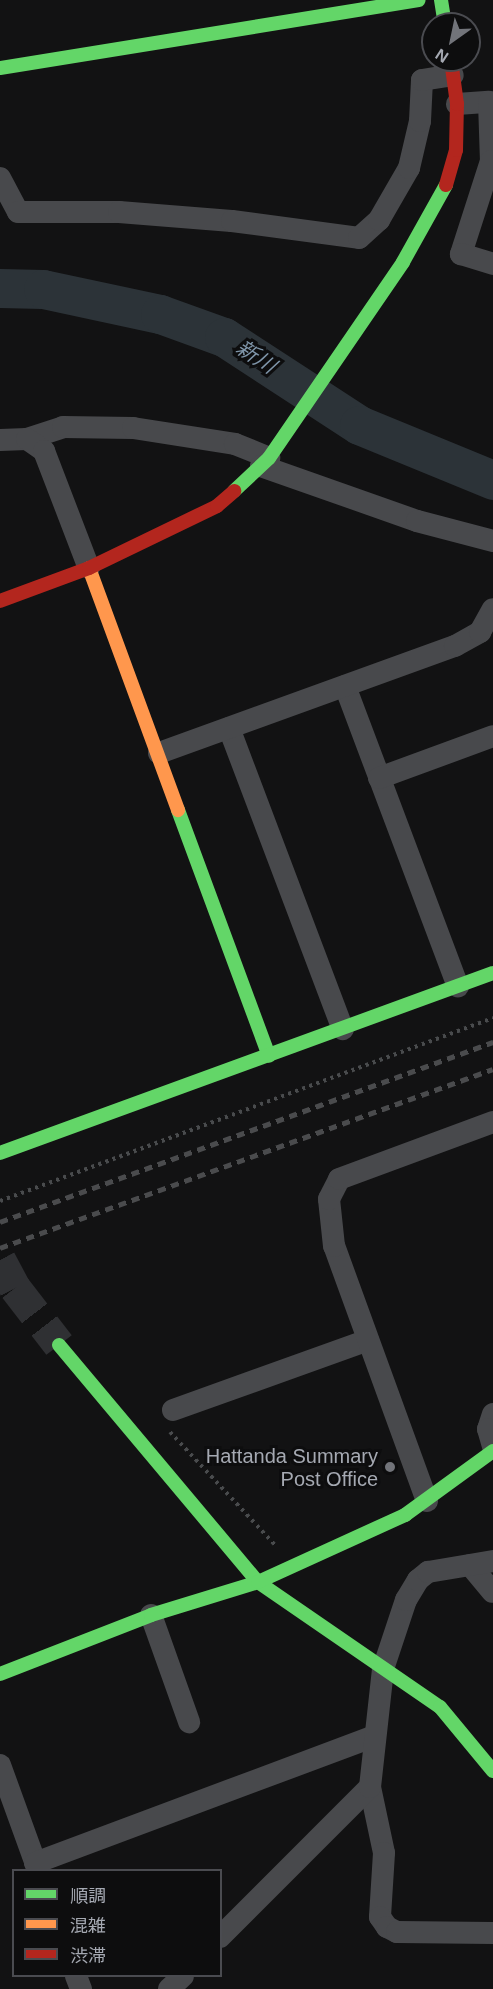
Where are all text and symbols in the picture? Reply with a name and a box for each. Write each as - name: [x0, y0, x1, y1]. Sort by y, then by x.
- north arrow: [421, 12, 481, 72]
- text: N: [433, 46, 451, 66]
- water label: 新川: [232, 335, 280, 379]
- place label: Hattanda Summary Post Office: [206, 1444, 378, 1491]
- marker: Hattanda Summary Post Office: [383, 1460, 397, 1474]
- legend: [12, 1869, 222, 1977]
- text: 順調: [70, 1886, 106, 1906]
- text: 混雑: [70, 1916, 106, 1936]
- text: 渋滞: [70, 1946, 106, 1966]

